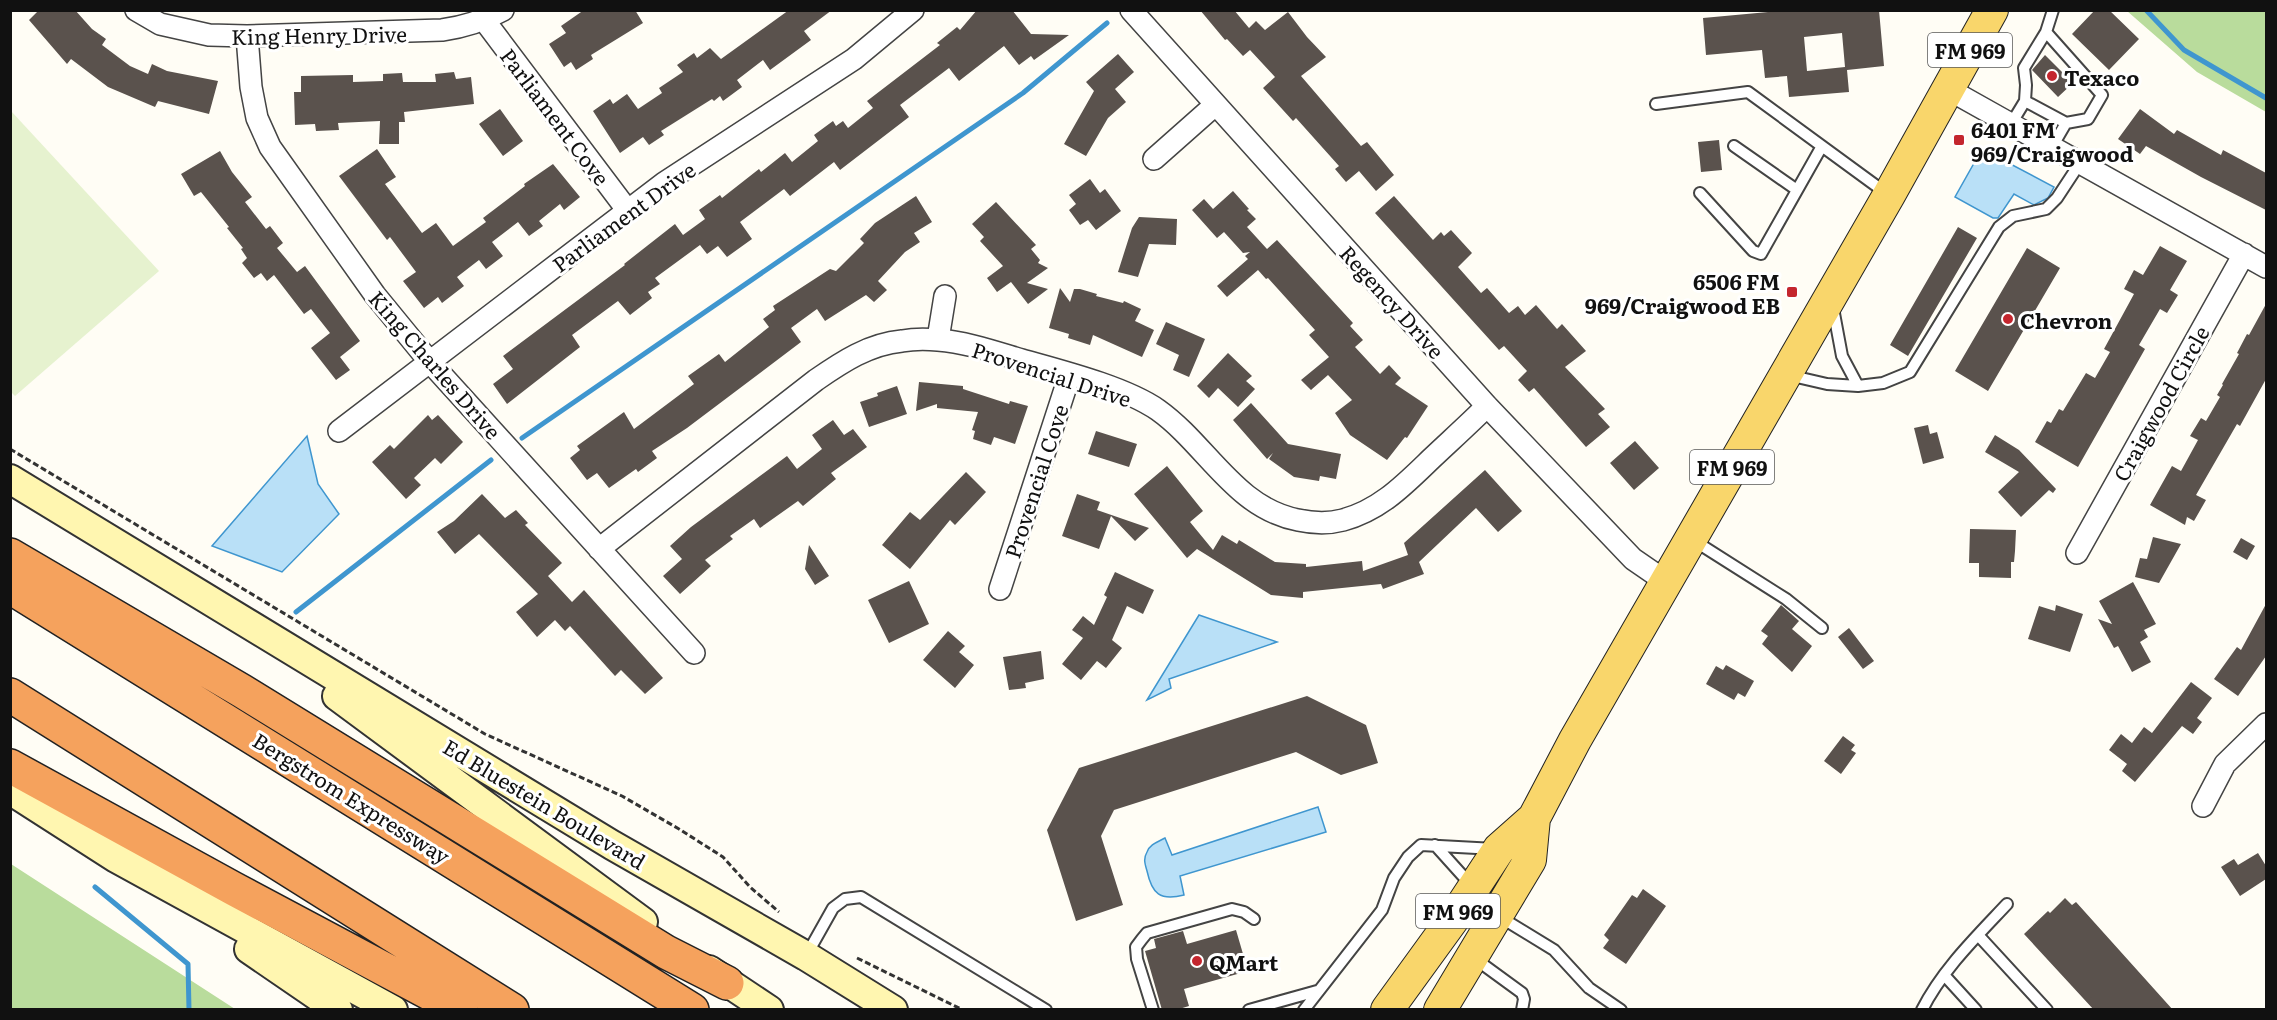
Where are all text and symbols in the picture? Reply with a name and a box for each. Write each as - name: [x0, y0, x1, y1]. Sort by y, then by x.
- street label: King Henry Drive: [231, 17, 407, 51]
- road number: FM 969: [1928, 33, 2012, 67]
- street label: Parliament Cove: [494, 41, 618, 191]
- place label: Texaco: [2064, 61, 2139, 92]
- marker: Texaco: [2045, 69, 2059, 83]
- place label: 6401 FM 969/Craigwood: [1971, 113, 2134, 168]
- marker: 6401 FM 969/Craigwood: [1952, 133, 1966, 147]
- street label: Parliament Drive: [545, 153, 701, 279]
- street label: Regency Drive: [1334, 237, 1452, 365]
- place label: 6506 FM 969/Craigwood EB: [1585, 265, 1780, 320]
- street label: King Charles Drive: [363, 283, 509, 445]
- marker: 6506 FM 969/Craigwood EB: [1785, 285, 1799, 299]
- place label: Chevron: [2020, 304, 2113, 335]
- marker: Chevron: [2001, 312, 2015, 326]
- street label: Craigwood Circle: [2104, 320, 2216, 486]
- street label: Provencial Drive: [968, 333, 1136, 413]
- street label: Provencial Cove: [996, 400, 1075, 562]
- road number: FM 969: [1690, 450, 1774, 484]
- street label: Bergstrom Expressway: [248, 724, 457, 871]
- street label: Ed Bluestein Boulevard: [438, 730, 652, 876]
- road number: FM 969: [1416, 894, 1500, 928]
- place label: QMart: [1209, 946, 1279, 977]
- marker: QMart: [1190, 954, 1204, 968]

